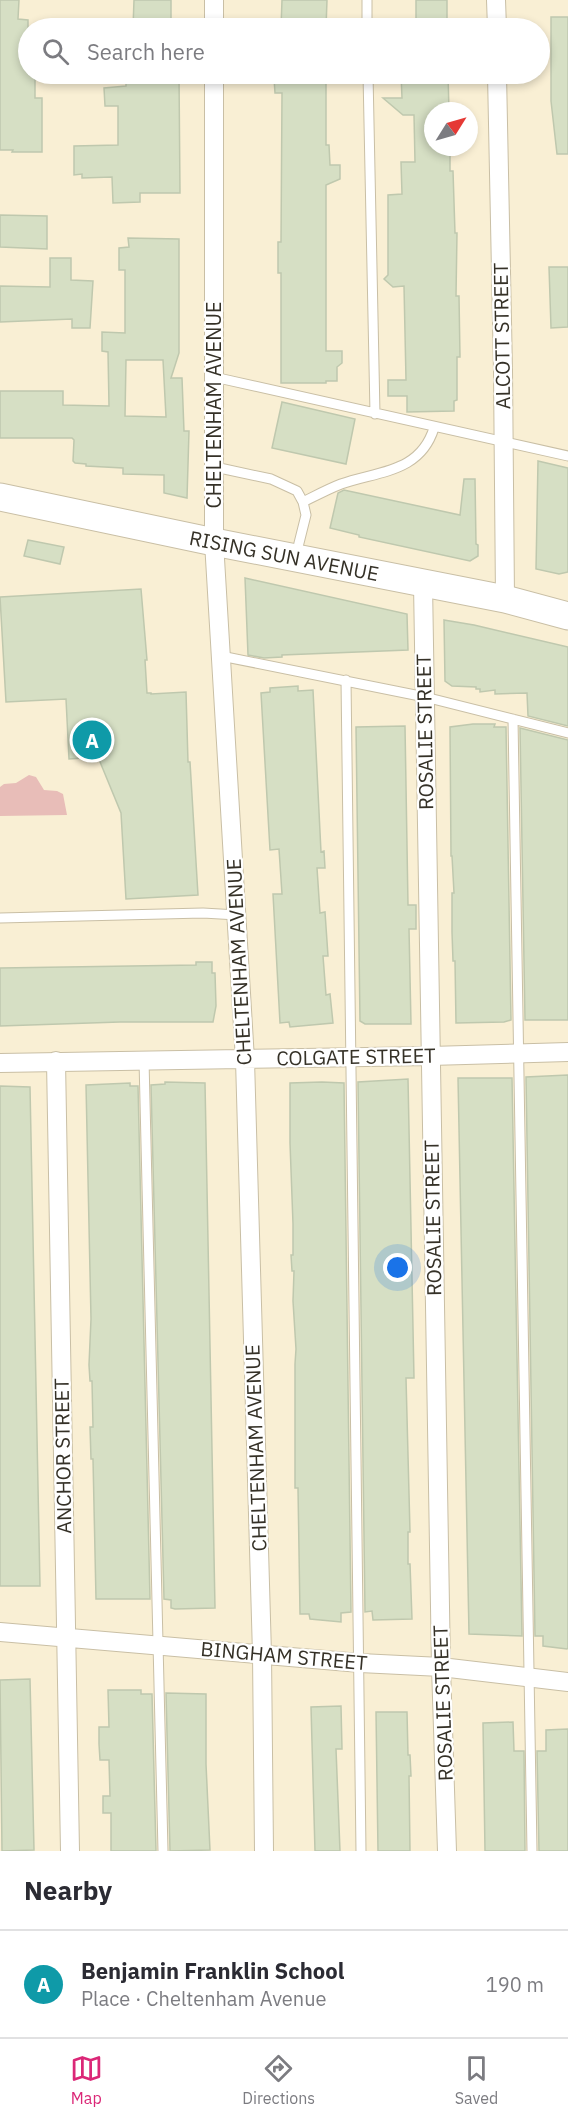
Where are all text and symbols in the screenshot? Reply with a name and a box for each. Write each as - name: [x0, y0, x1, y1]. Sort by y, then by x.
- search box: [18, 18, 550, 84]
- icon: search: [39, 35, 72, 68]
- text: Search here: [87, 37, 205, 66]
- north arrow: [424, 102, 478, 156]
- street label: ALCOTT STREET: [487, 262, 516, 410]
- street label: CHELTENHAM AVENUE: [200, 301, 227, 509]
- street label: RISING SUN AVENUE: [187, 524, 381, 587]
- street label: ROSALIE STREET: [410, 654, 439, 810]
- pin: A: [72, 718, 112, 762]
- street label: CHELTENHAM AVENUE: [220, 858, 257, 1066]
- street label: COLGATE STREET: [276, 1042, 436, 1071]
- street label: ROSALIE STREET: [418, 1140, 447, 1296]
- your location: [383, 1253, 412, 1282]
- street label: CHELTENHAM AVENUE: [238, 1344, 273, 1552]
- street label: ANCHOR STREET: [48, 1378, 77, 1534]
- street label: ROSALIE STREET: [426, 1625, 459, 1781]
- street label: BINGHAM STREET: [199, 1635, 369, 1676]
- text: Nearby: [24, 1873, 112, 1907]
- text: Benjamin Franklin School: [81, 1956, 344, 1985]
- text: A: [37, 1971, 50, 1998]
- text: 190 m: [486, 1971, 544, 1998]
- text: Place · Cheltenham Avenue: [81, 1985, 327, 2012]
- tab: Map: [70, 2052, 103, 2108]
- tab: Directions: [242, 2052, 315, 2108]
- tab: Saved: [455, 2052, 498, 2108]

